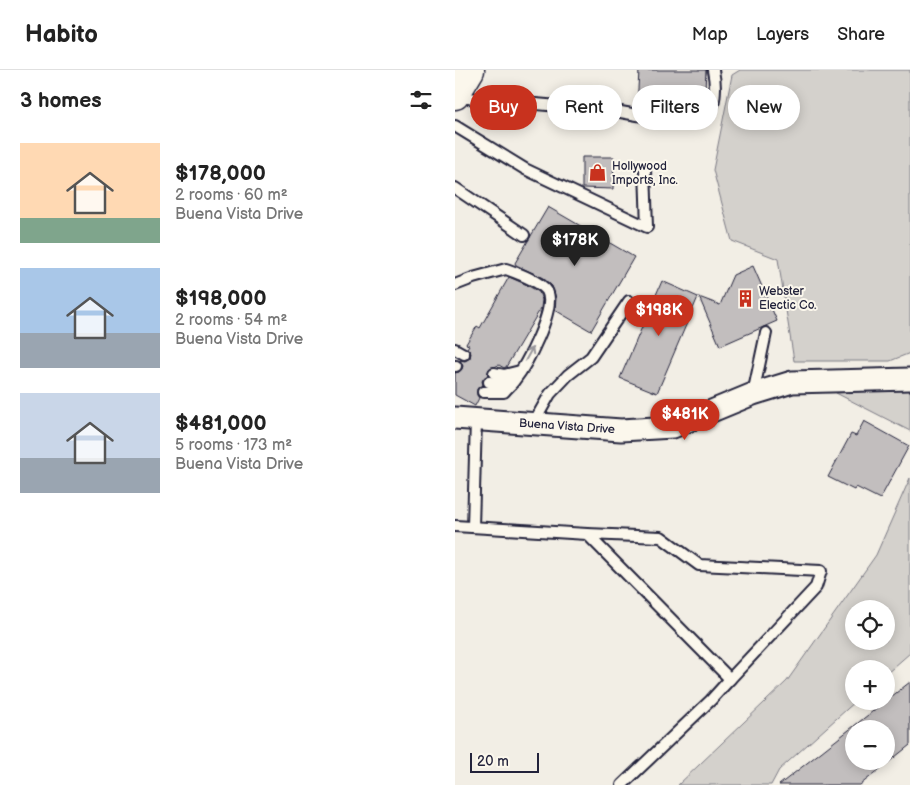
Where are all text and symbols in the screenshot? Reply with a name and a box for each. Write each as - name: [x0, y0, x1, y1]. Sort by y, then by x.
- text: Habito: [25, 20, 98, 49]
- text: Map: [692, 24, 728, 45]
- text: Layers: [756, 24, 809, 45]
- text: Share: [837, 24, 885, 45]
- chip: Buy: [470, 85, 537, 130]
- chip: Rent: [547, 85, 622, 130]
- chip: Filters: [632, 85, 718, 130]
- chip: New: [728, 85, 800, 130]
- icon: filters: [407, 86, 435, 114]
- text: 3 homes: [20, 88, 102, 113]
- place label: Hollywood Imports, Inc.: [612, 159, 678, 188]
- text: $178,000: [175, 161, 266, 186]
- icon: home: [60, 163, 120, 223]
- shop icon: Hollywood Imports, Inc.: [588, 163, 608, 183]
- text: 2 rooms · 60 m²: [175, 186, 288, 205]
- text: Buena Vista Drive: [175, 205, 303, 224]
- pin: $178K: [540, 224, 610, 267]
- text: $178K: [552, 231, 598, 250]
- place label: Webster Electic Co.: [759, 284, 816, 313]
- text: $198,000: [175, 286, 267, 311]
- icon: home: [60, 288, 120, 348]
- building icon: Webster Electic Co.: [735, 288, 755, 308]
- pin: $198K: [624, 294, 694, 337]
- text: $198K: [635, 301, 683, 320]
- text: 2 rooms · 54 m²: [175, 311, 287, 330]
- text: Buena Vista Drive: [175, 330, 303, 349]
- one-way arrow: [525, 348, 535, 362]
- pin: $481K: [650, 398, 720, 441]
- text: $481K: [661, 405, 709, 424]
- text: $481,000: [175, 411, 267, 436]
- icon: home: [60, 413, 120, 473]
- street label: Buena Vista Drive: [518, 416, 615, 437]
- text: 5 rooms · 173 m²: [175, 436, 292, 455]
- text: Buena Vista Drive: [175, 455, 303, 474]
- map controls: [845, 600, 895, 770]
- button: locate: [845, 600, 895, 650]
- button: +: [845, 660, 895, 710]
- button: −: [845, 720, 895, 770]
- scale bar: [470, 750, 539, 773]
- text: 20 m: [477, 753, 509, 770]

